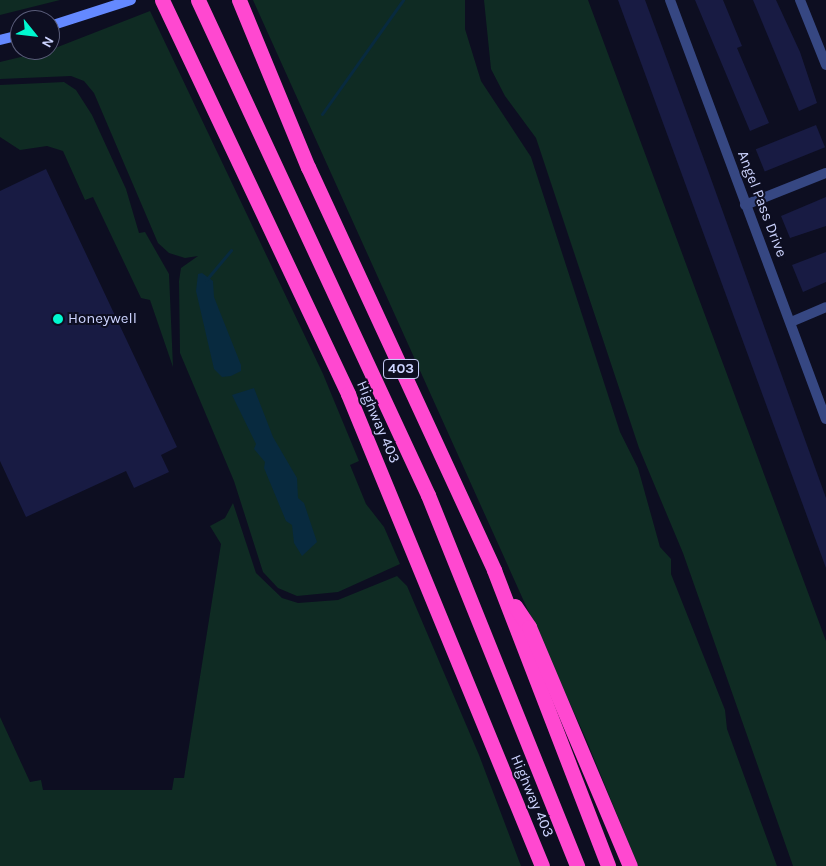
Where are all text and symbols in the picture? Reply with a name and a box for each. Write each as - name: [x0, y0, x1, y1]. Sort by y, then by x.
- north arrow: [10, 10, 60, 60]
- text: N: [38, 34, 58, 51]
- street label: Angel Pass Drive: [733, 148, 791, 260]
- place label: Honeywell: [68, 310, 137, 328]
- marker: Honeywell: [52, 313, 64, 325]
- road number: 403: [382, 358, 420, 380]
- street label: Highway 403: [353, 378, 403, 466]
- street label: Highway 403: [507, 752, 557, 840]

